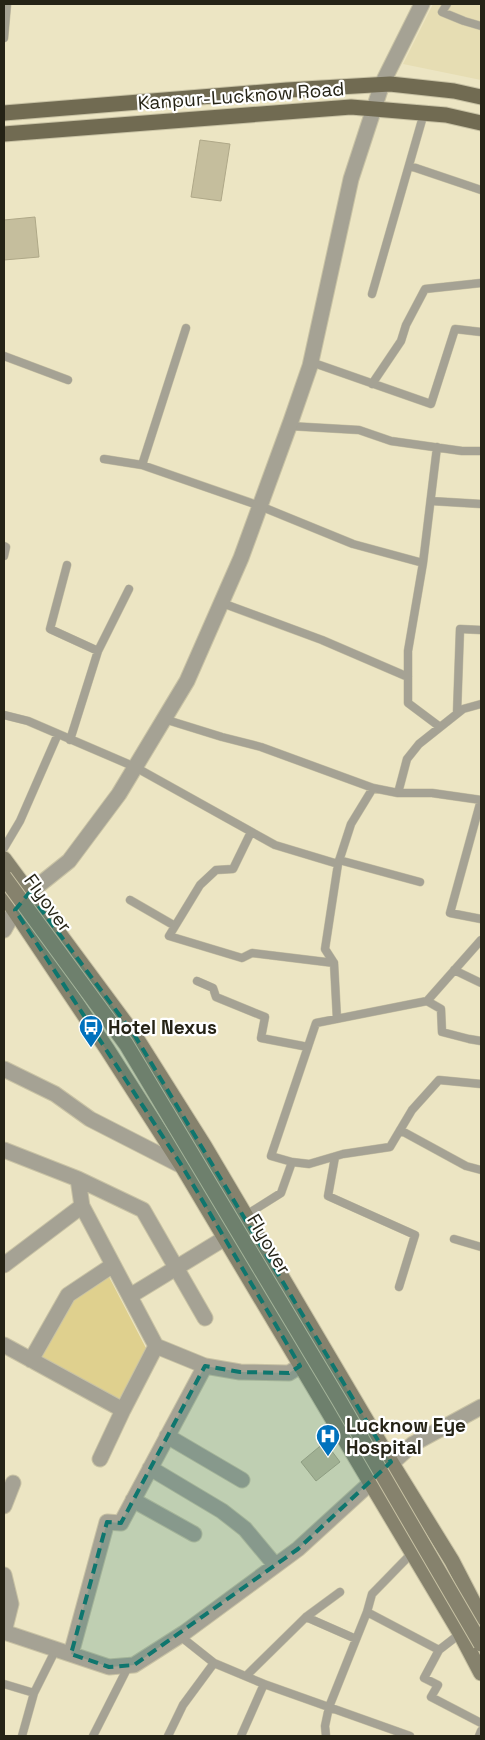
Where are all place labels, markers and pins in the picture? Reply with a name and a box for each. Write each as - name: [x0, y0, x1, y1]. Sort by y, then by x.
- bus stop icon: Hotel Nexus: [78, 1014, 104, 1048]
- place label: Hotel Nexus: [108, 1015, 217, 1040]
- place label: Lucknow Eye Hospital: [346, 1413, 466, 1460]
- hospital icon: Lucknow Eye Hospital: [315, 1423, 341, 1457]

